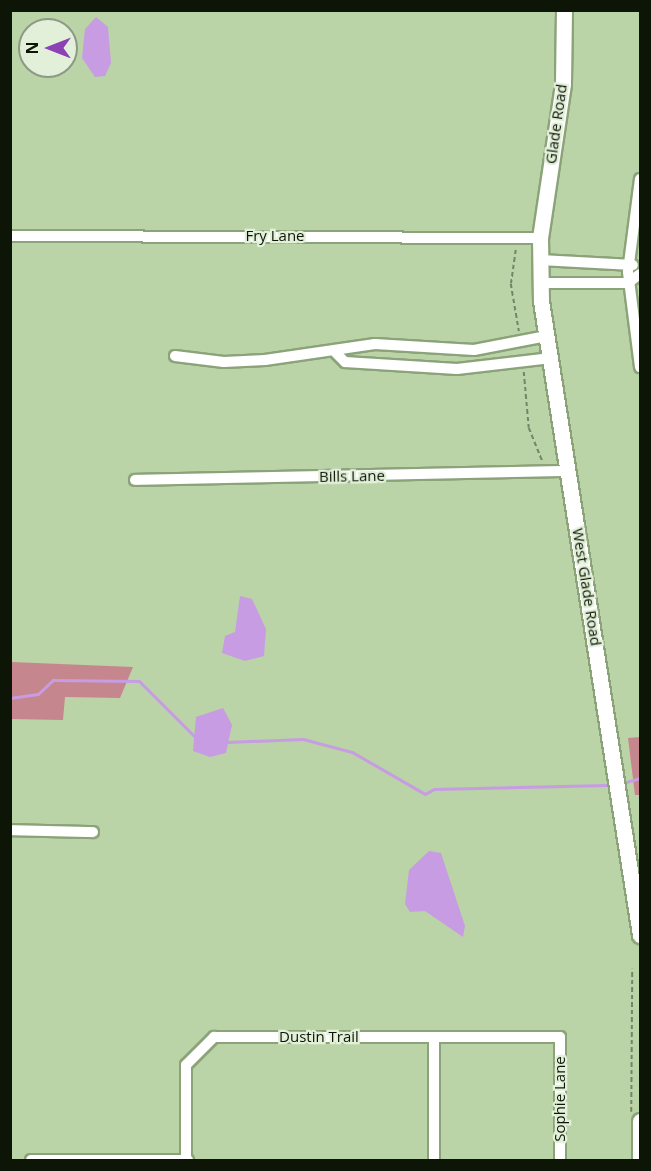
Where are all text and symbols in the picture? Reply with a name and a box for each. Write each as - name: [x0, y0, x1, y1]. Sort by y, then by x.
- north arrow: [18, 18, 78, 78]
- text: N: [21, 42, 43, 55]
- street label: Glade Road: [541, 83, 571, 165]
- street label: Fry Lane: [245, 227, 305, 245]
- street label: Bills Lane: [319, 466, 385, 486]
- street label: West Glade Road: [569, 527, 605, 647]
- street label: Dustin Trail: [279, 1028, 359, 1046]
- street label: Sophie Lane: [551, 1056, 569, 1142]

